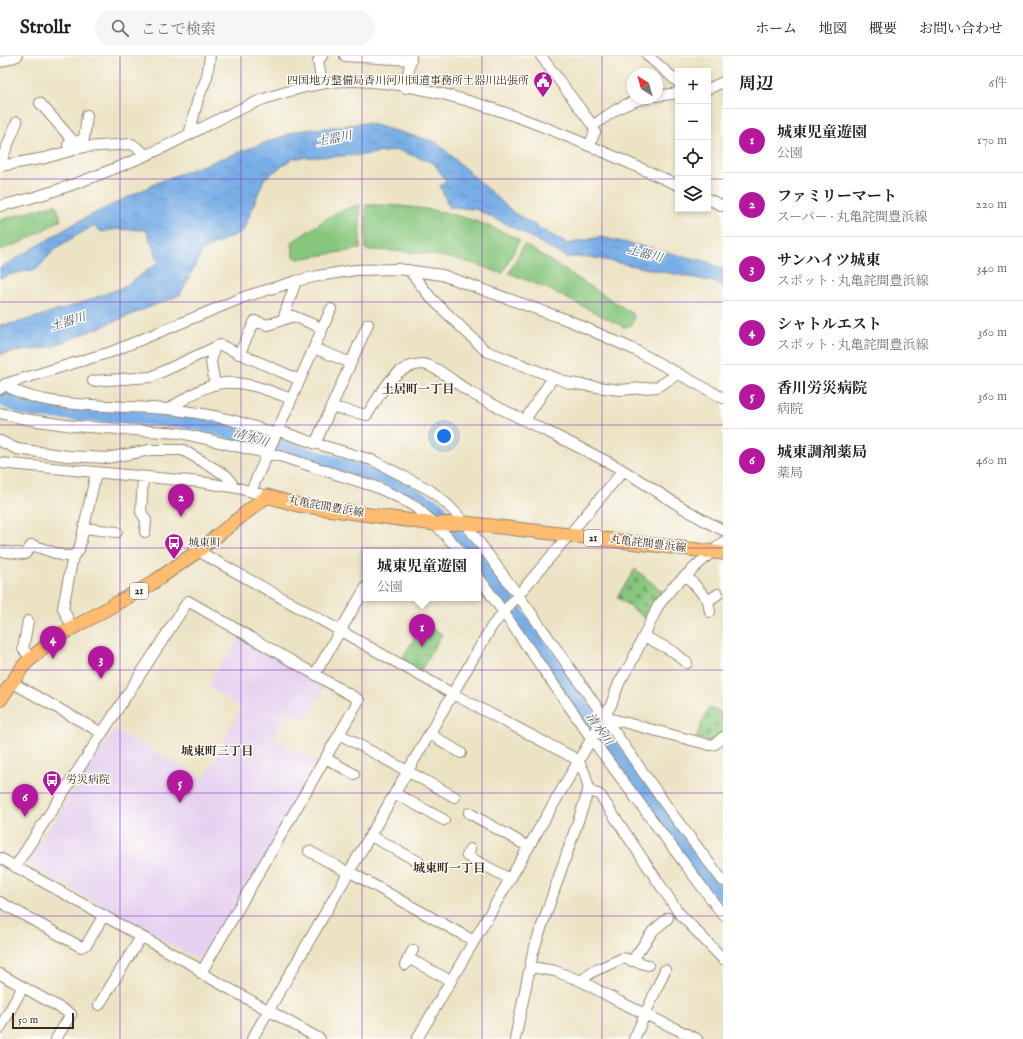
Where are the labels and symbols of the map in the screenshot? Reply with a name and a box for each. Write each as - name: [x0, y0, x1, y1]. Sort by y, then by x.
- north arrow: [627, 68, 663, 104]
- public building icon: 四国地方整備局香川河川国道事務所土器川出張所: [532, 70, 554, 98]
- place label: 四国地方整備局香川河川国道事務所土器川出張所: [287, 74, 529, 88]
- water label: 土器川: [315, 128, 355, 150]
- water label: 土器川: [626, 242, 666, 266]
- water label: 土器川: [49, 309, 89, 334]
- district label: 土居町一丁目: [382, 382, 454, 397]
- water label: 清水川: [232, 426, 272, 451]
- your location: [434, 426, 454, 446]
- pin: 2: [168, 484, 194, 517]
- street label: 丸亀詫間豊浜線: [287, 493, 365, 521]
- road number: 21: [584, 530, 602, 546]
- bus stop icon: 城東町: [163, 532, 185, 560]
- street label: 丸亀詫間豊浜線: [609, 532, 687, 556]
- place label: 城東町: [188, 536, 221, 550]
- road number: 21: [130, 583, 148, 599]
- pin: 1: [409, 614, 435, 647]
- pin: 4: [40, 626, 66, 659]
- pin: 3: [88, 646, 114, 679]
- water label: 清水川: [583, 710, 617, 750]
- district label: 城東町三丁目: [181, 744, 253, 759]
- bus stop icon: 労災病院: [41, 769, 63, 797]
- pin: 5: [167, 770, 193, 803]
- place label: 労災病院: [66, 773, 110, 787]
- pin: 6: [12, 784, 38, 817]
- district label: 城東町一丁目: [413, 861, 485, 876]
- scale bar: [12, 1011, 74, 1030]

